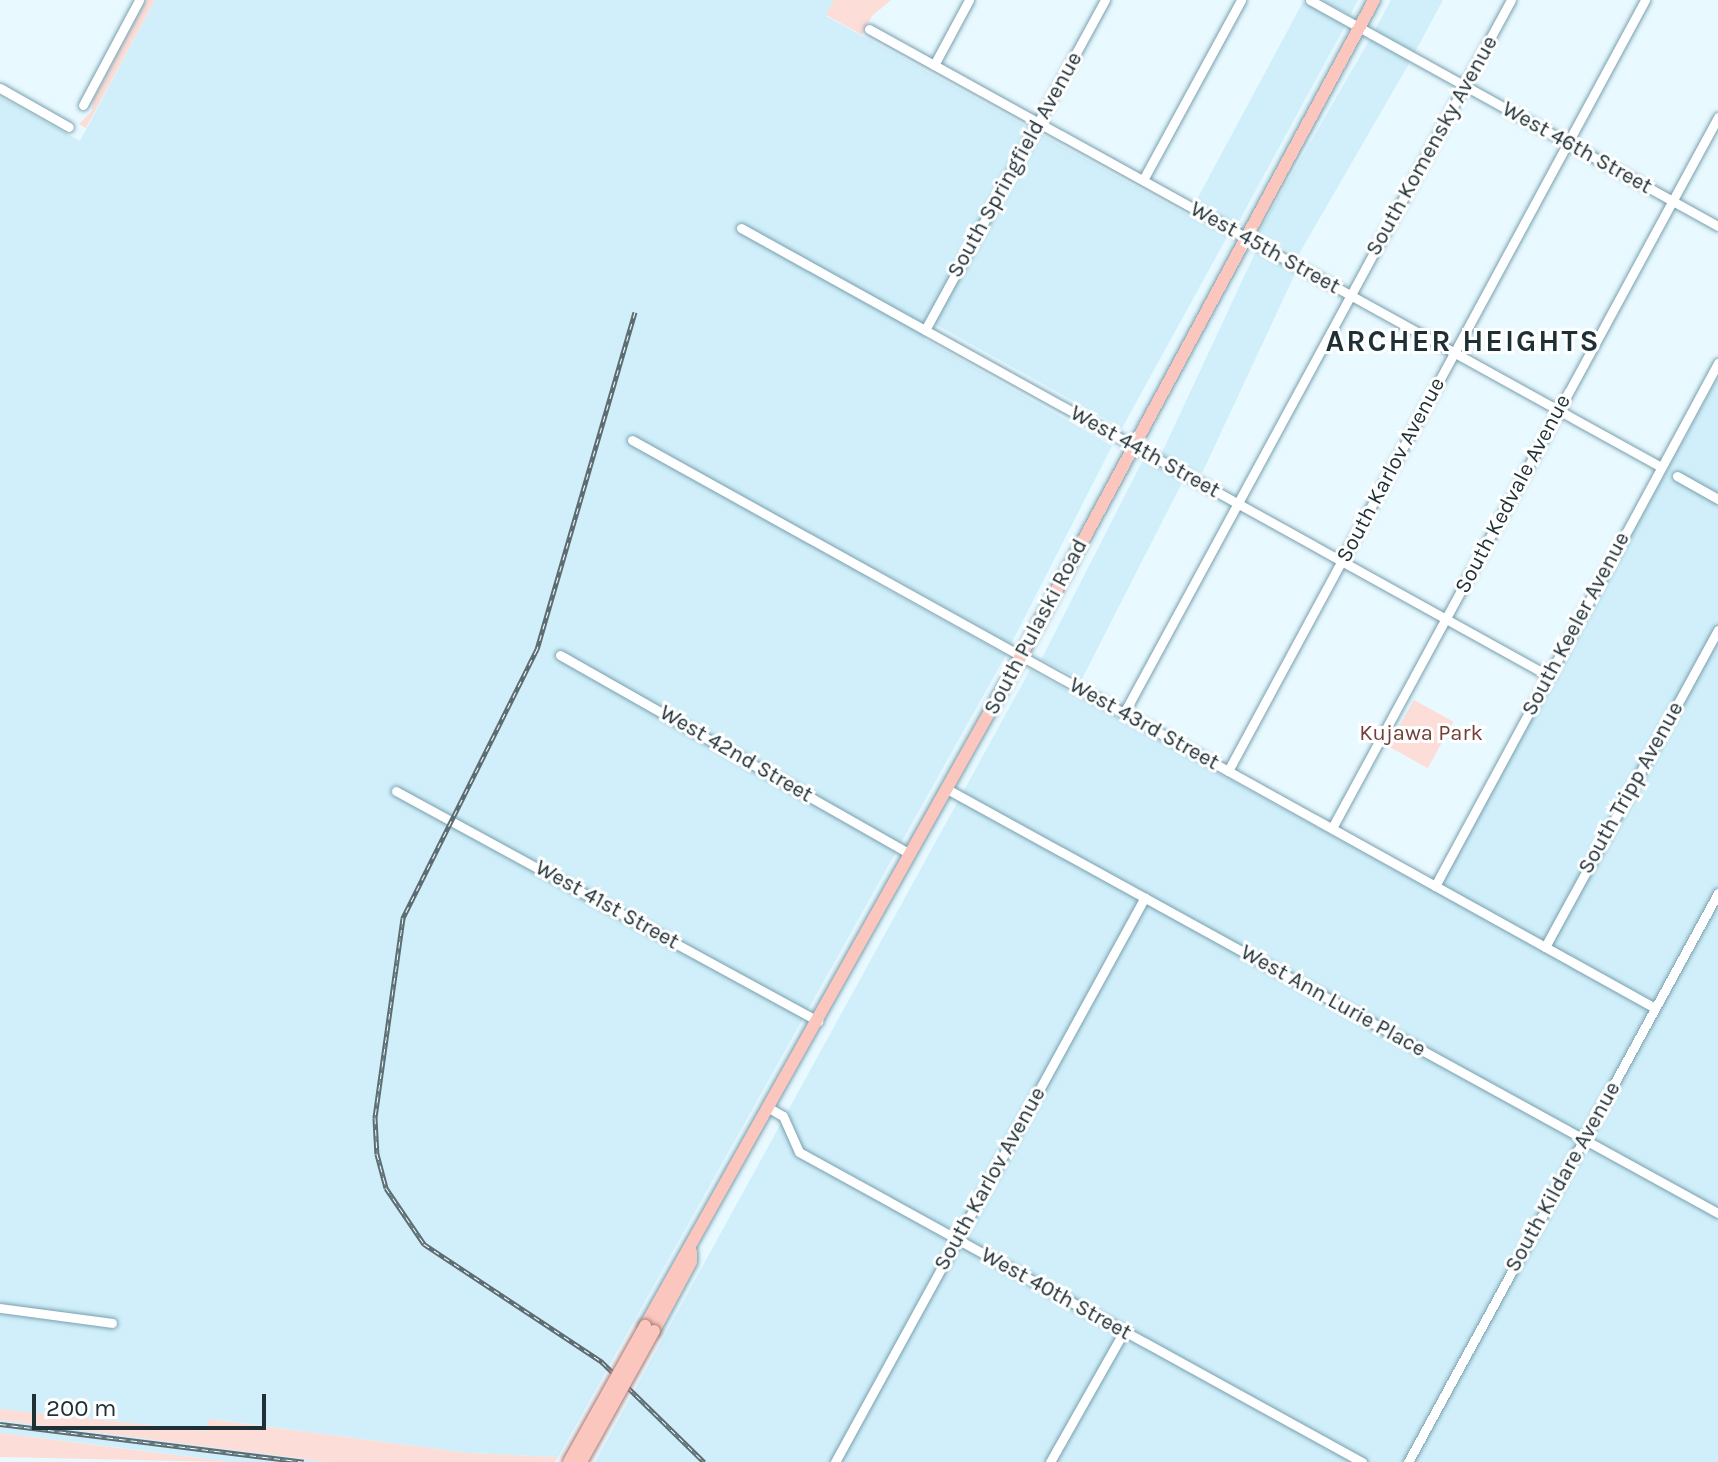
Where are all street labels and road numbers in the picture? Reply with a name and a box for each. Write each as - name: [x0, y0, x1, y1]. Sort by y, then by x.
- street label: South Komensky Avenue: [1360, 31, 1504, 261]
- street label: South Springfield Avenue: [942, 48, 1088, 282]
- street label: West 46th Street: [1497, 96, 1657, 200]
- street label: West 45th Street: [1185, 196, 1345, 300]
- street label: South Karlov Avenue: [1331, 373, 1451, 567]
- street label: South Kedvale Avenue: [1449, 390, 1577, 598]
- street label: West 44th Street: [1066, 400, 1224, 504]
- street label: South Keeler Avenue: [1516, 528, 1636, 720]
- street label: South Pulaski Road: [978, 534, 1094, 720]
- street label: West 43rd Street: [1064, 672, 1224, 776]
- street label: South Tripp Avenue: [1573, 697, 1689, 879]
- street label: West 42nd Street: [655, 699, 817, 809]
- street label: West 41st Street: [530, 855, 684, 955]
- street label: West Ann Lurie Place: [1236, 939, 1430, 1063]
- street label: South Kildare Avenue: [1500, 1077, 1626, 1277]
- street label: South Karlov Avenue: [929, 1083, 1051, 1275]
- street label: West 40th Street: [976, 1242, 1136, 1346]

